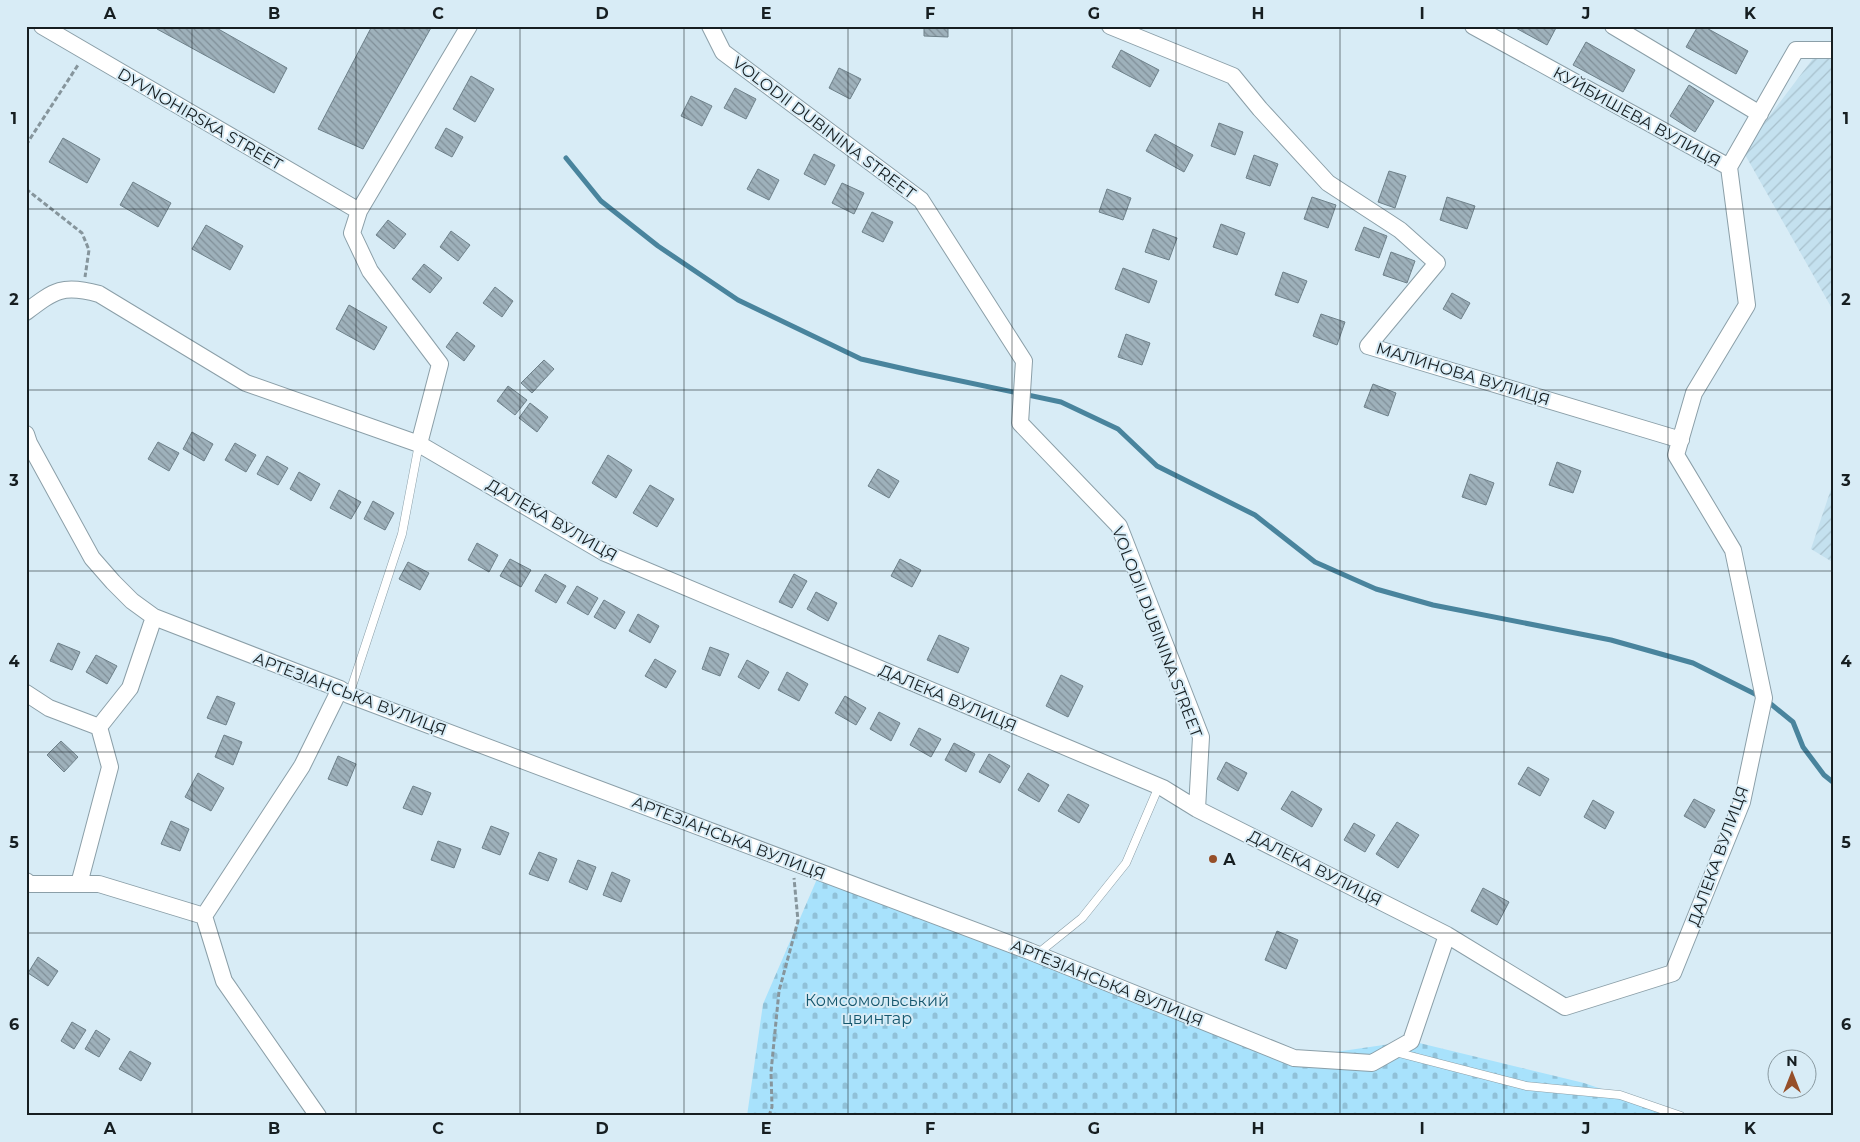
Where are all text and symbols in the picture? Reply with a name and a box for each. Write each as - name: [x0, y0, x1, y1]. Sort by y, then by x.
- text: A: [103, 4, 117, 23]
- text: B: [268, 4, 280, 23]
- text: C: [432, 4, 444, 23]
- text: D: [595, 4, 609, 23]
- text: E: [761, 4, 771, 23]
- text: F: [925, 4, 935, 23]
- text: G: [1088, 4, 1100, 23]
- text: H: [1252, 4, 1264, 23]
- text: I: [1419, 4, 1425, 23]
- text: J: [1581, 4, 1590, 23]
- text: K: [1744, 4, 1757, 23]
- street label: VOLODII DUBININA STREET: [729, 53, 920, 204]
- street label: КУЙБИШЕВА ВУЛИЦЯ: [1550, 63, 1724, 171]
- street label: DYVNOHIRSKA STREET: [114, 64, 286, 174]
- text: 1: [11, 109, 17, 128]
- text: 1: [1843, 109, 1849, 128]
- text: 2: [9, 290, 19, 309]
- text: 2: [1841, 290, 1851, 309]
- street label: МАЛИНОВА ВУЛИЦЯ: [1374, 338, 1552, 410]
- text: 3: [8, 471, 19, 490]
- text: 3: [1840, 471, 1851, 490]
- street label: ДАЛЕКА ВУЛИЦЯ: [483, 475, 621, 565]
- street label: VOLODII DUBININA STREET: [1108, 524, 1206, 741]
- street label: АРТЕЗІАНСЬКА ВУЛИЦЯ: [251, 648, 449, 740]
- text: 4: [8, 652, 20, 671]
- text: 4: [1840, 652, 1852, 671]
- street label: ДАЛЕКА ВУЛИЦЯ: [876, 660, 1020, 736]
- street label: ДАЛЕКА ВУЛИЦЯ: [1684, 783, 1752, 929]
- street label: АРТЕЗІАНСЬКА ВУЛИЦЯ: [630, 792, 828, 884]
- street label: ДАЛЕКА ВУЛИЦЯ: [1245, 826, 1385, 910]
- text: 5: [9, 833, 19, 852]
- text: 5: [1841, 833, 1851, 852]
- place label: А: [1223, 850, 1236, 869]
- marker: А: [1207, 853, 1219, 865]
- street label: АРТЕЗІАНСЬКА ВУЛИЦЯ: [1008, 936, 1206, 1030]
- park label: Комсомольський цвинтар: [805, 991, 949, 1028]
- text: 6: [9, 1015, 19, 1034]
- text: 6: [1841, 1015, 1851, 1034]
- north arrow: [1768, 1050, 1818, 1100]
- text: N: [1786, 1052, 1798, 1070]
- text: A: [103, 1119, 117, 1138]
- text: B: [268, 1119, 280, 1138]
- text: C: [432, 1119, 444, 1138]
- text: D: [595, 1119, 609, 1138]
- text: E: [761, 1119, 771, 1138]
- text: F: [925, 1119, 935, 1138]
- text: G: [1088, 1119, 1100, 1138]
- text: H: [1252, 1119, 1264, 1138]
- text: I: [1419, 1119, 1425, 1138]
- text: J: [1581, 1119, 1590, 1138]
- text: K: [1744, 1119, 1757, 1138]

